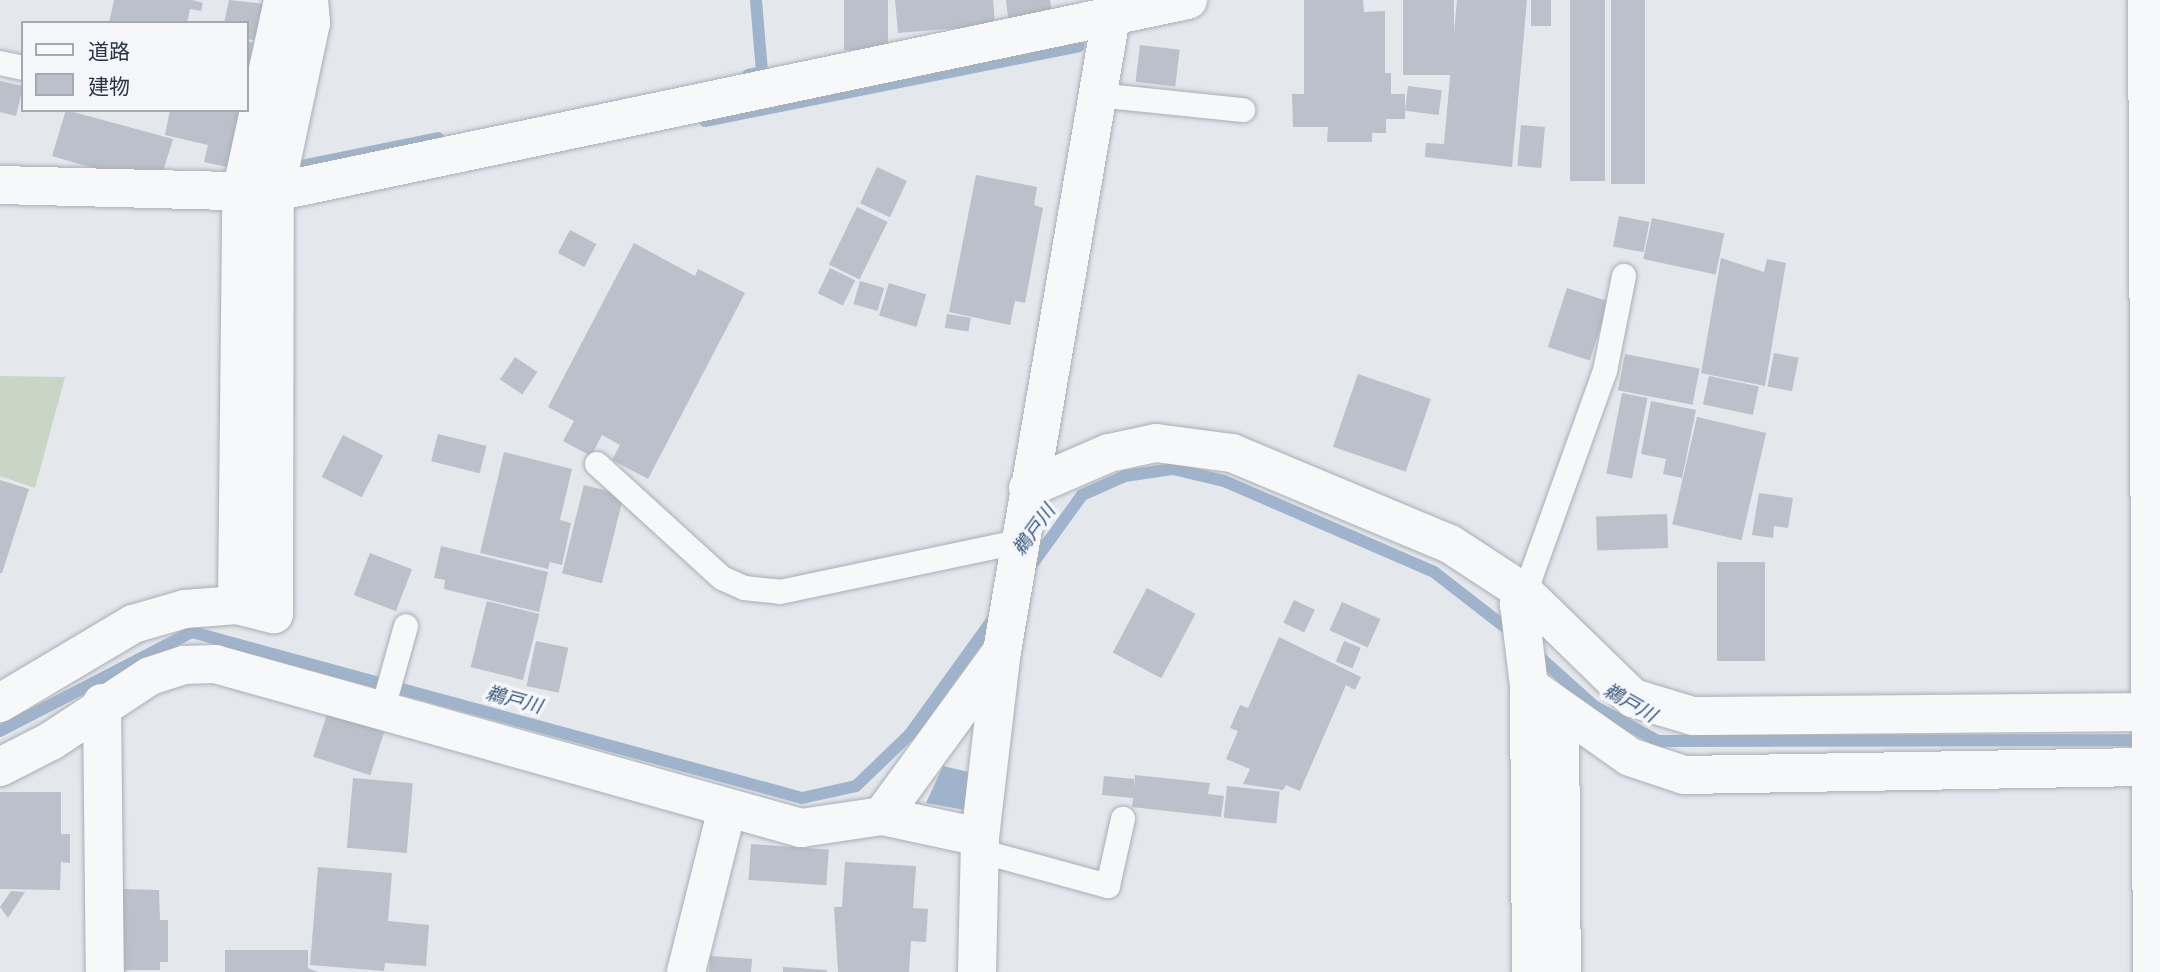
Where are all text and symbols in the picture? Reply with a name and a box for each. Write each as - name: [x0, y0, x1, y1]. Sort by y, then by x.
- legend: [21, 21, 248, 112]
- text: 道路: [88, 39, 130, 64]
- text: 建物: [88, 74, 130, 99]
- water label: 鵜戸川: [1008, 500, 1060, 560]
- water label: 鵜戸川: [1600, 679, 1660, 727]
- water label: 鵜戸川: [484, 682, 544, 718]

